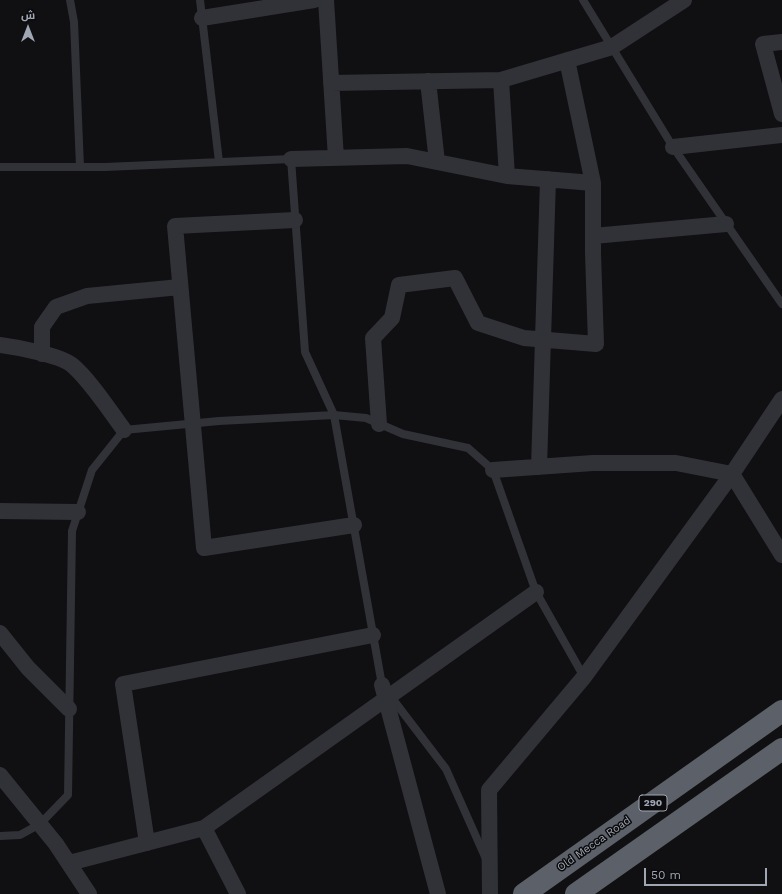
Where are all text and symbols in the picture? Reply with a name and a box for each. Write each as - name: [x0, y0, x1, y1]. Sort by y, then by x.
- north arrow: [8, 8, 48, 48]
- text: ش: [21, 9, 35, 22]
- road number: 290: [639, 795, 667, 811]
- street label: Old Mecca Road: [555, 814, 633, 874]
- scale bar: [646, 860, 769, 886]
- text: 50 m: [651, 868, 681, 882]

